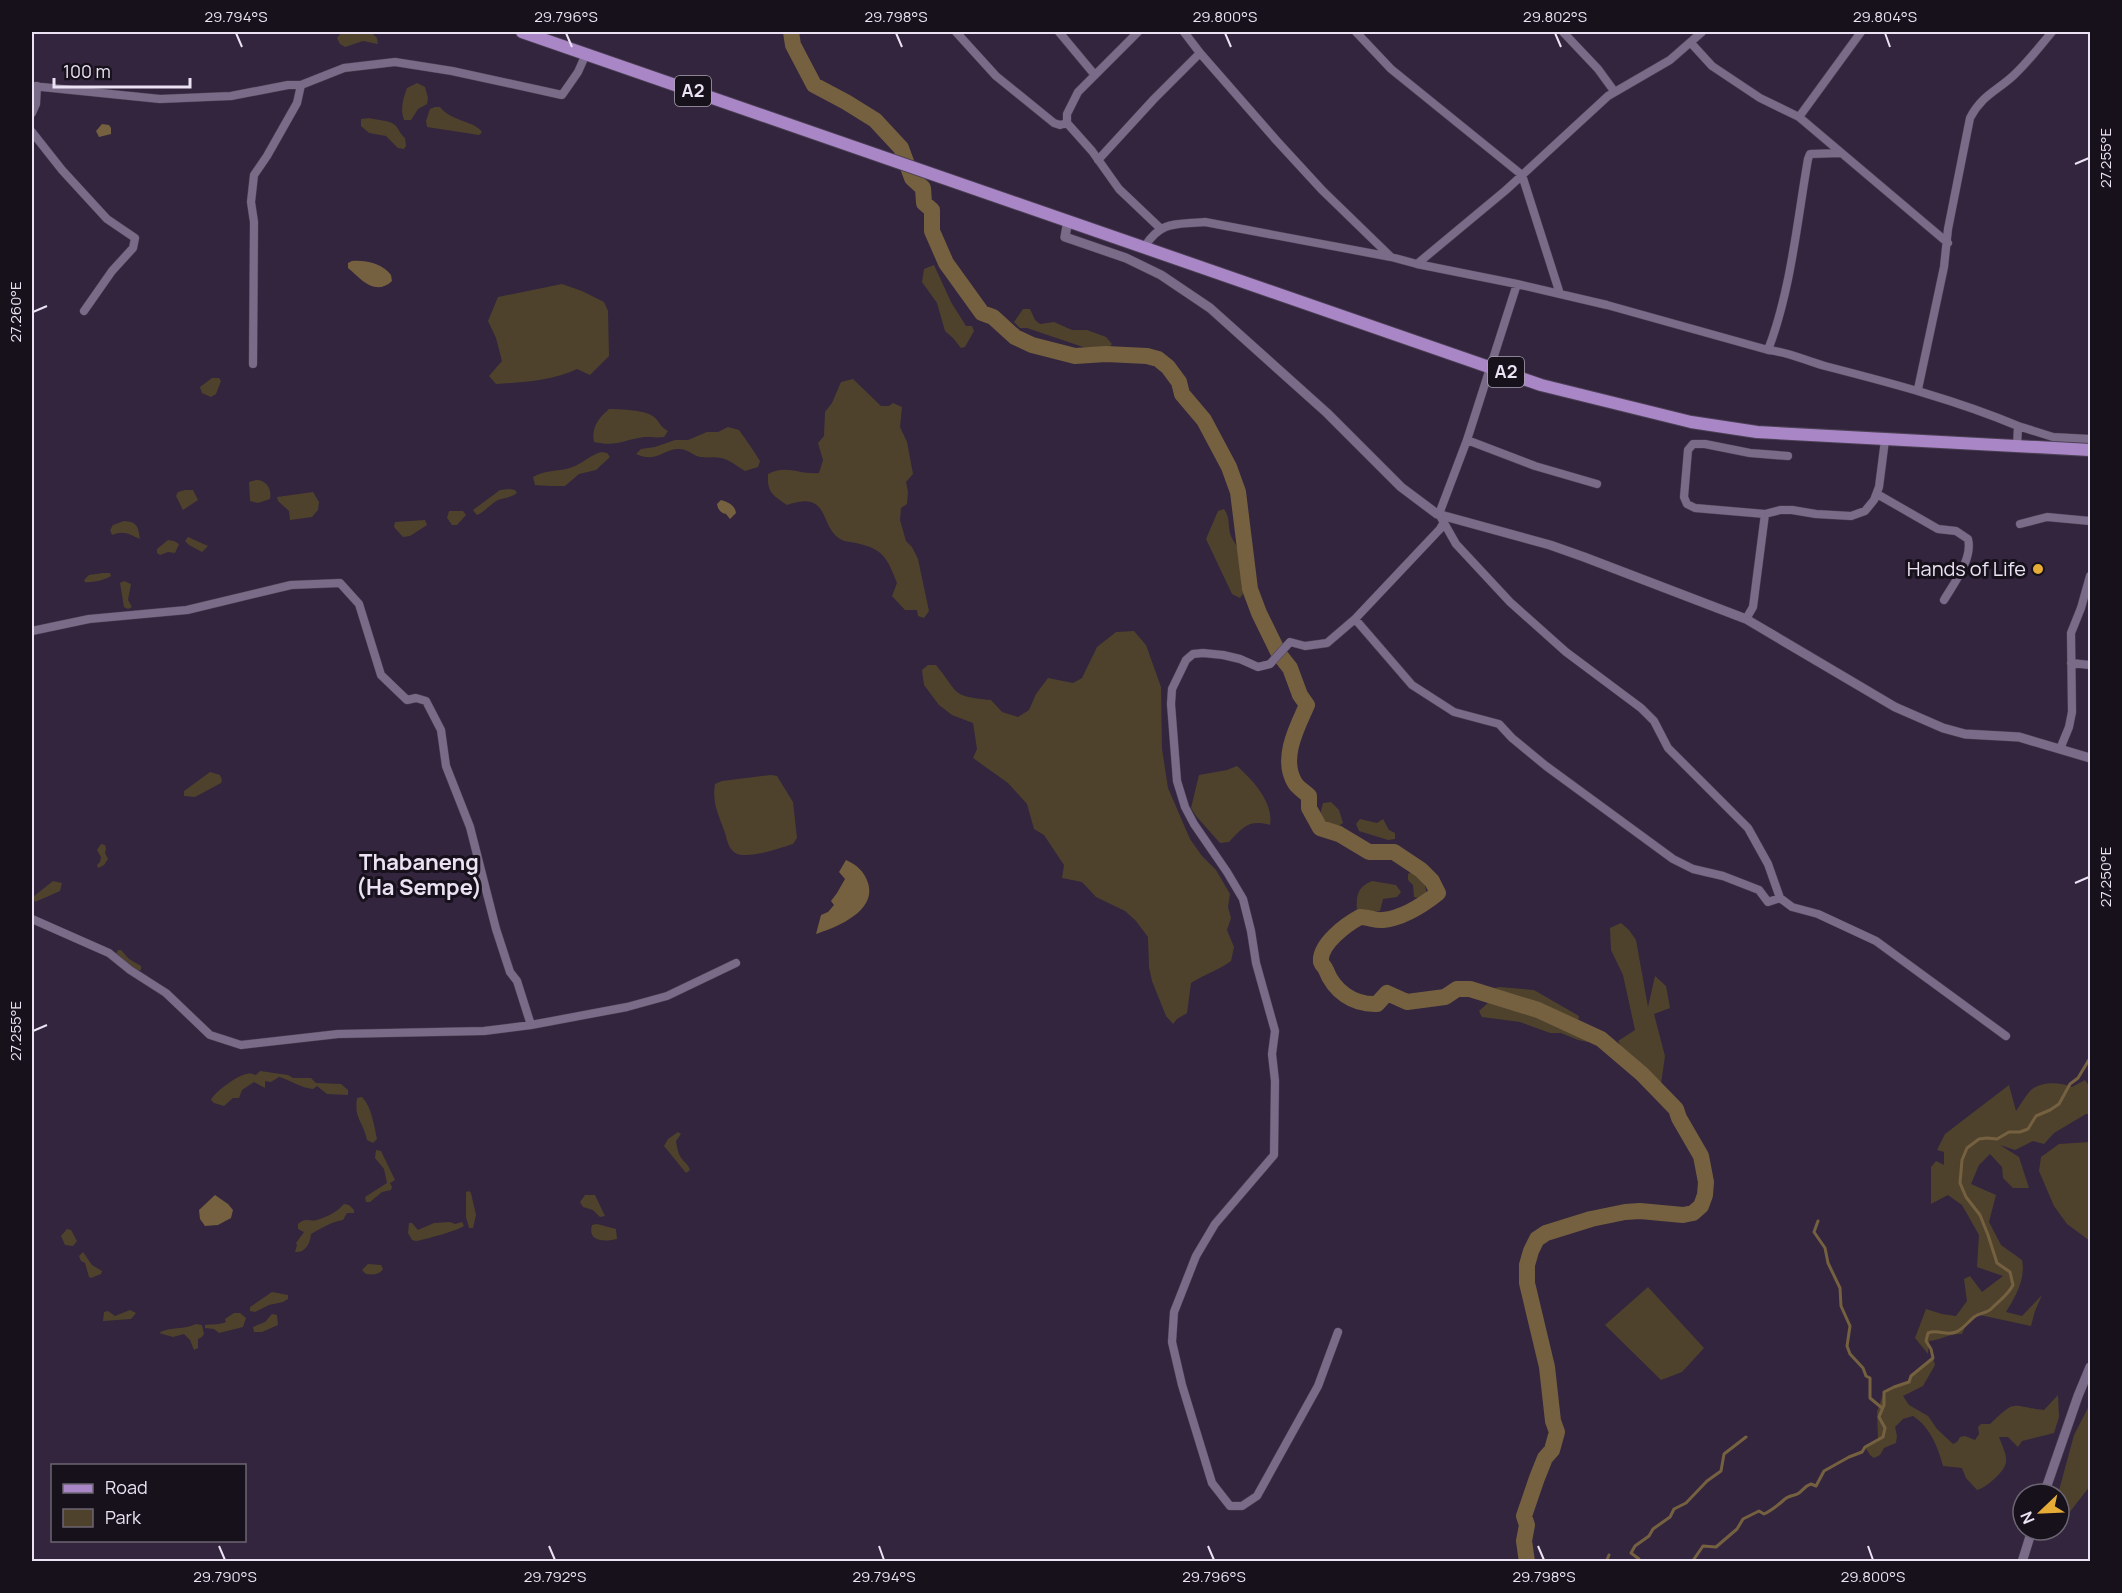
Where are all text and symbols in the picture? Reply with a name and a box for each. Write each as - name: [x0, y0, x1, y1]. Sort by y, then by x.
- text: 29.794°S: [204, 6, 268, 27]
- text: 29.796°S: [534, 6, 598, 27]
- text: 29.798°S: [865, 6, 927, 27]
- text: 29.800°S: [1193, 6, 1257, 27]
- text: 29.802°S: [1523, 6, 1587, 27]
- text: 29.804°S: [1853, 6, 1917, 27]
- scale bar: [54, 51, 190, 89]
- text: 100 m: [63, 59, 111, 83]
- road number: A2: [675, 76, 711, 106]
- text: 27.255°E: [2095, 128, 2116, 188]
- text: 27.260°E: [5, 281, 26, 343]
- road number: A2: [1488, 357, 1524, 387]
- place label: Hands of Life: [1907, 555, 2026, 582]
- marker: Hands of Life: [2031, 562, 2045, 576]
- district label: Thabaneng (Ha Sempe): [356, 847, 482, 902]
- text: 27.250°E: [2095, 847, 2116, 907]
- text: 27.255°E: [5, 1001, 26, 1061]
- legend: [51, 1464, 246, 1542]
- text: Road: [105, 1475, 148, 1499]
- north arrow: [2011, 1482, 2071, 1542]
- text: Park: [105, 1505, 142, 1529]
- text: N: [2015, 1508, 2040, 1527]
- text: 29.790°S: [193, 1566, 257, 1587]
- text: 29.792°S: [524, 1566, 586, 1587]
- text: 29.794°S: [852, 1566, 916, 1587]
- text: 29.796°S: [1182, 1566, 1246, 1587]
- text: 29.798°S: [1513, 1566, 1575, 1587]
- text: 29.800°S: [1841, 1566, 1905, 1587]

